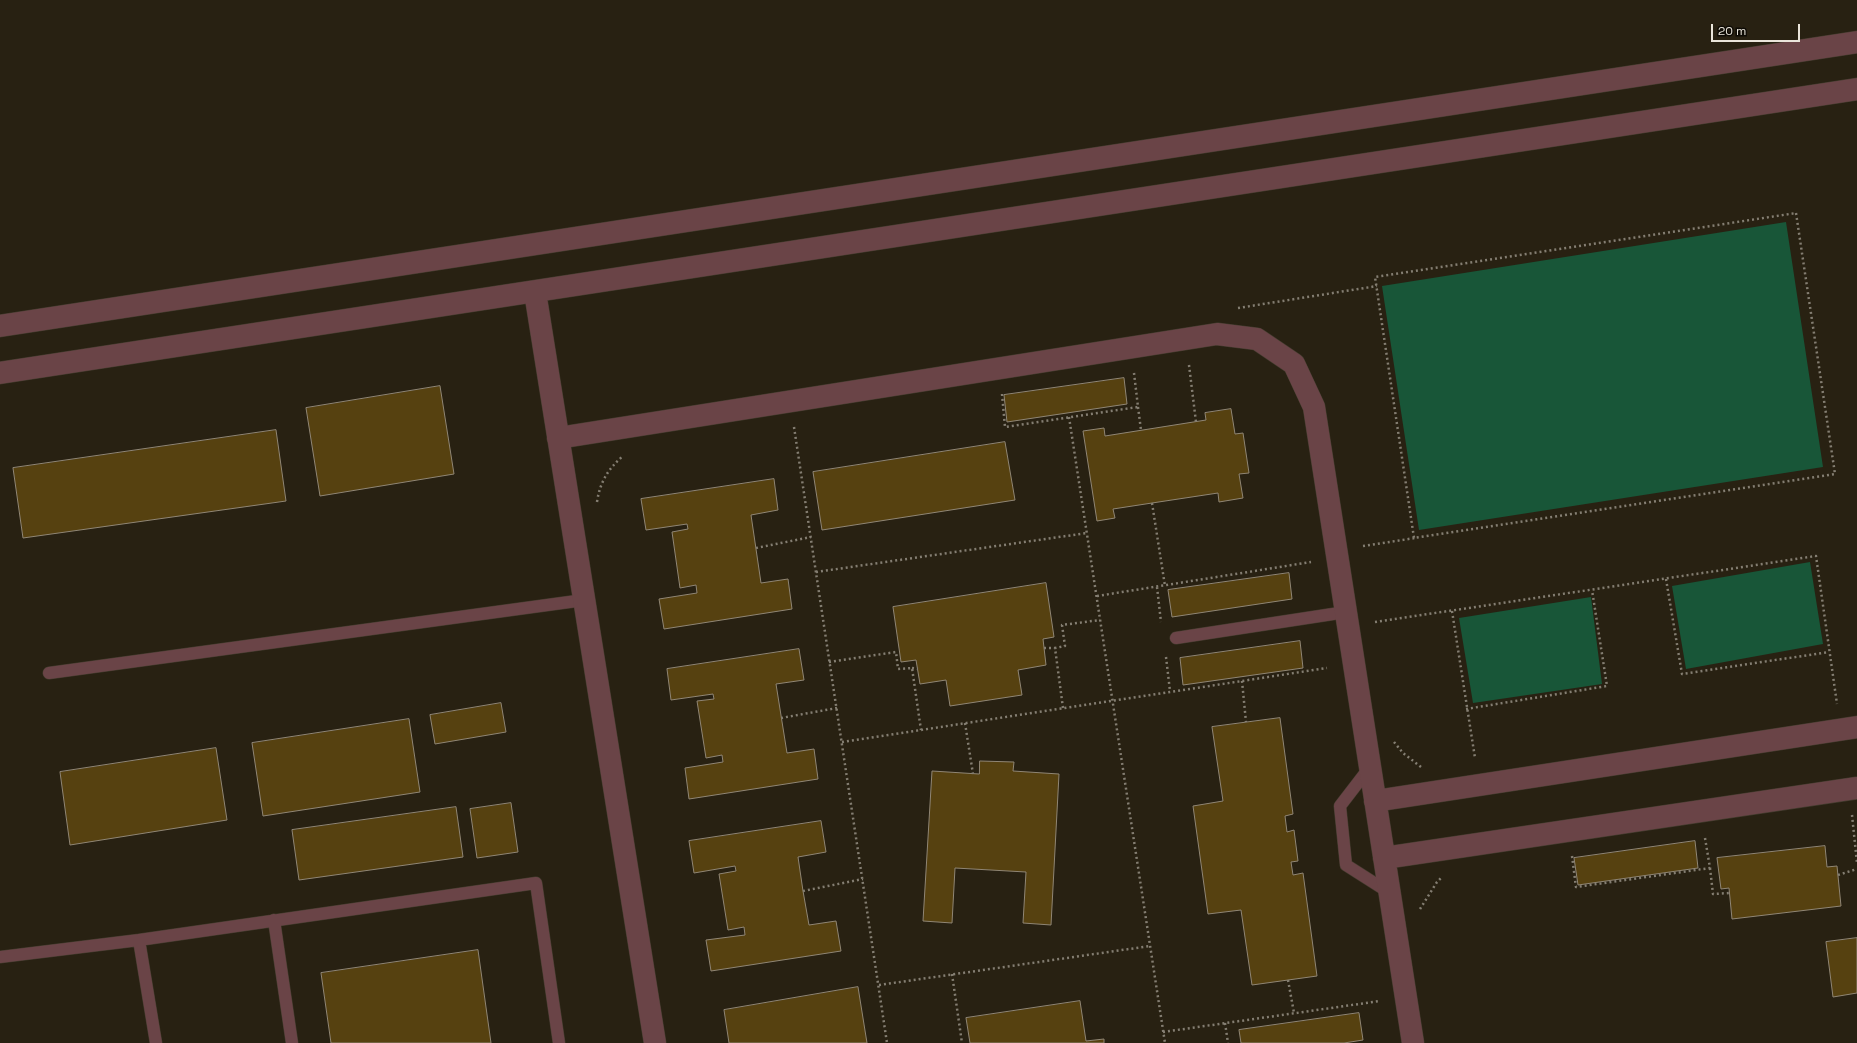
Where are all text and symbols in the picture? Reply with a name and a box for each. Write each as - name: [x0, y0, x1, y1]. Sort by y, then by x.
- scale bar: [1713, 16, 1802, 42]
- text: 20 m: [1718, 23, 1746, 39]

